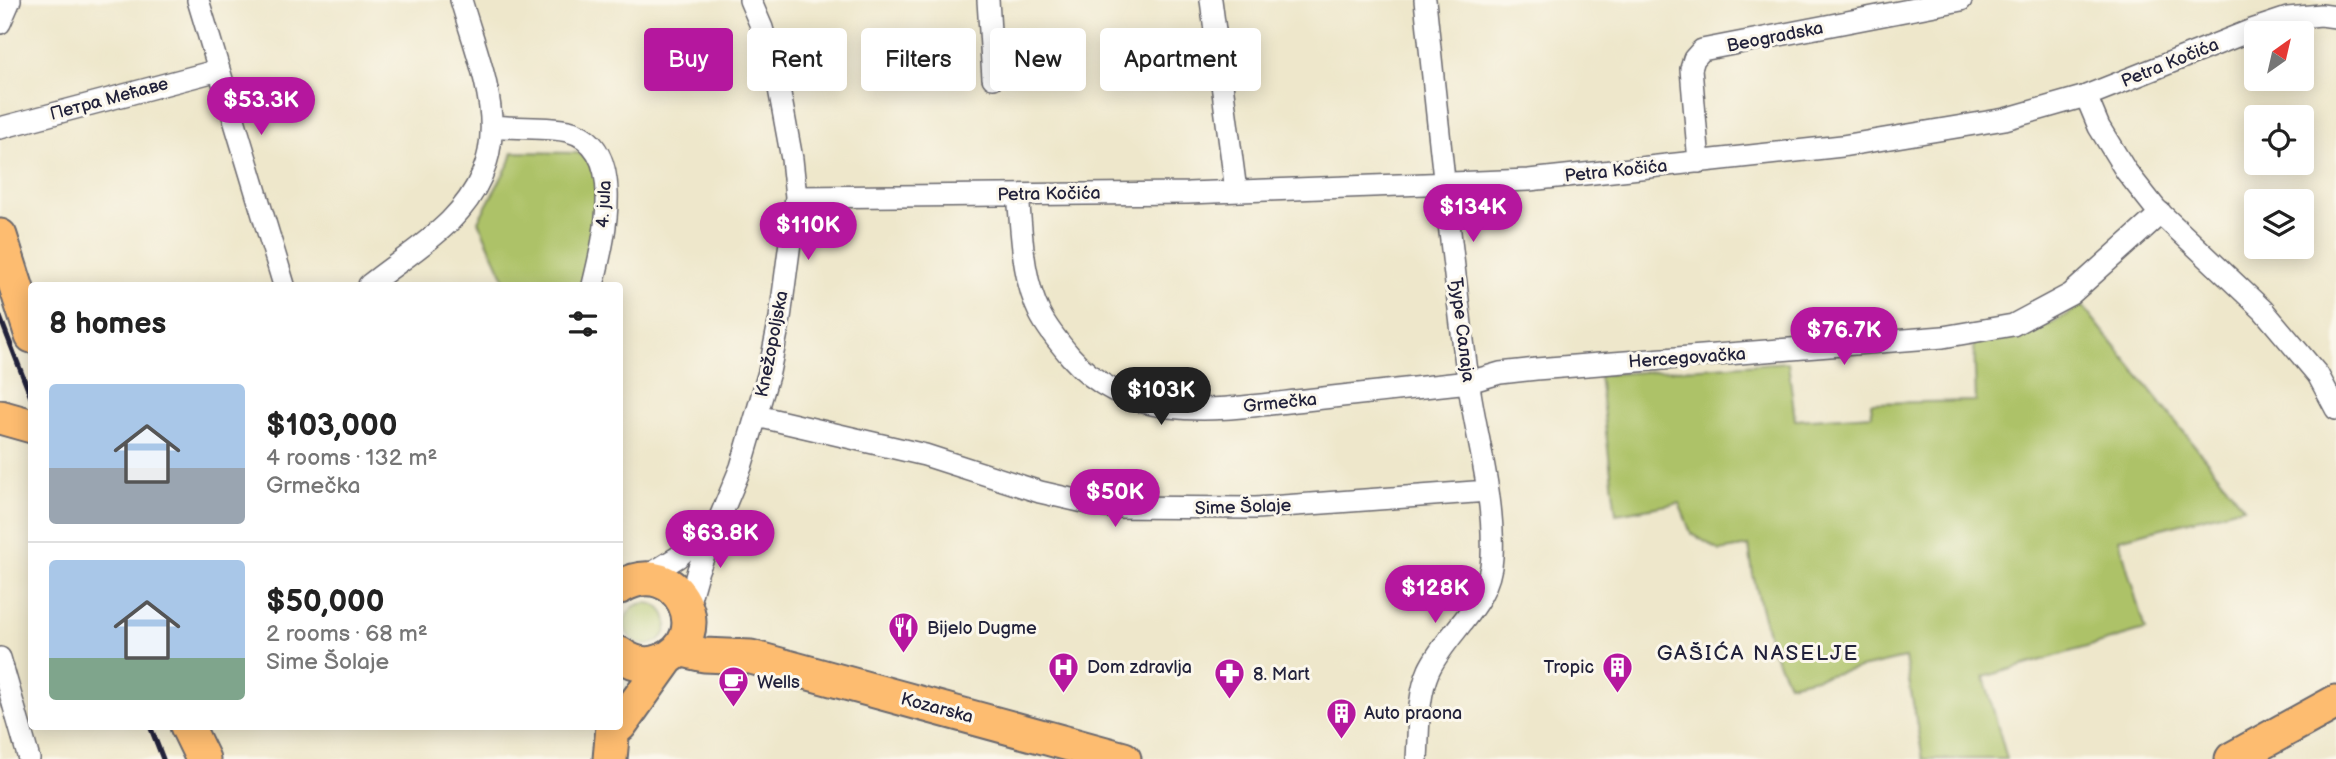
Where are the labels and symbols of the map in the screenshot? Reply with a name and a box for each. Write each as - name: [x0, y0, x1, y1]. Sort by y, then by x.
- street label: Beogradska: [1725, 17, 1825, 57]
- north arrow: [2244, 21, 2314, 91]
- street label: Petra Kočića: [2118, 34, 2222, 92]
- street label: Петра Мећаве: [48, 73, 170, 125]
- pin: $53.3K: [204, 78, 318, 137]
- street label: Petra Kočića: [1564, 155, 1668, 187]
- street label: 4. jula: [592, 180, 616, 228]
- street label: Petra Kočića: [997, 183, 1101, 205]
- pin: $134K: [1424, 184, 1522, 244]
- pin: $110K: [759, 202, 857, 262]
- street label: Ђуре Салаја: [1445, 276, 1479, 384]
- street label: Knežopoljska: [751, 289, 793, 399]
- pin: $76.7K: [1787, 308, 1901, 367]
- street label: Hercegovačka: [1628, 343, 1746, 373]
- pin: $103K: [1112, 368, 1210, 427]
- street label: Grmečka: [1242, 389, 1318, 417]
- pin: $50K: [1074, 470, 1156, 529]
- street label: Sime Šolaje: [1194, 494, 1292, 519]
- pin: $63.8K: [663, 510, 777, 570]
- pin: $128K: [1386, 566, 1484, 625]
- restaurant icon: Bijelo Dugme: [887, 611, 921, 655]
- place label: Bijelo Dugme: [927, 618, 1037, 639]
- district label: GAŠIĆA NASELJE: [1657, 641, 1859, 666]
- hospital icon: Dom zdravlja: [1047, 650, 1081, 694]
- building icon: Tropic: [1600, 650, 1634, 694]
- place label: Dom zdravlja: [1087, 657, 1192, 678]
- pharmacy icon: 8. Mart: [1213, 657, 1247, 701]
- place label: Tropic: [1543, 657, 1594, 678]
- place label: 8. Mart: [1253, 664, 1310, 685]
- cafe icon: Wells: [717, 665, 751, 709]
- place label: Wells: [757, 672, 800, 693]
- street label: Kozarska: [898, 688, 976, 728]
- building icon: Auto praona: [1324, 696, 1358, 740]
- place label: Auto praona: [1364, 703, 1462, 724]

